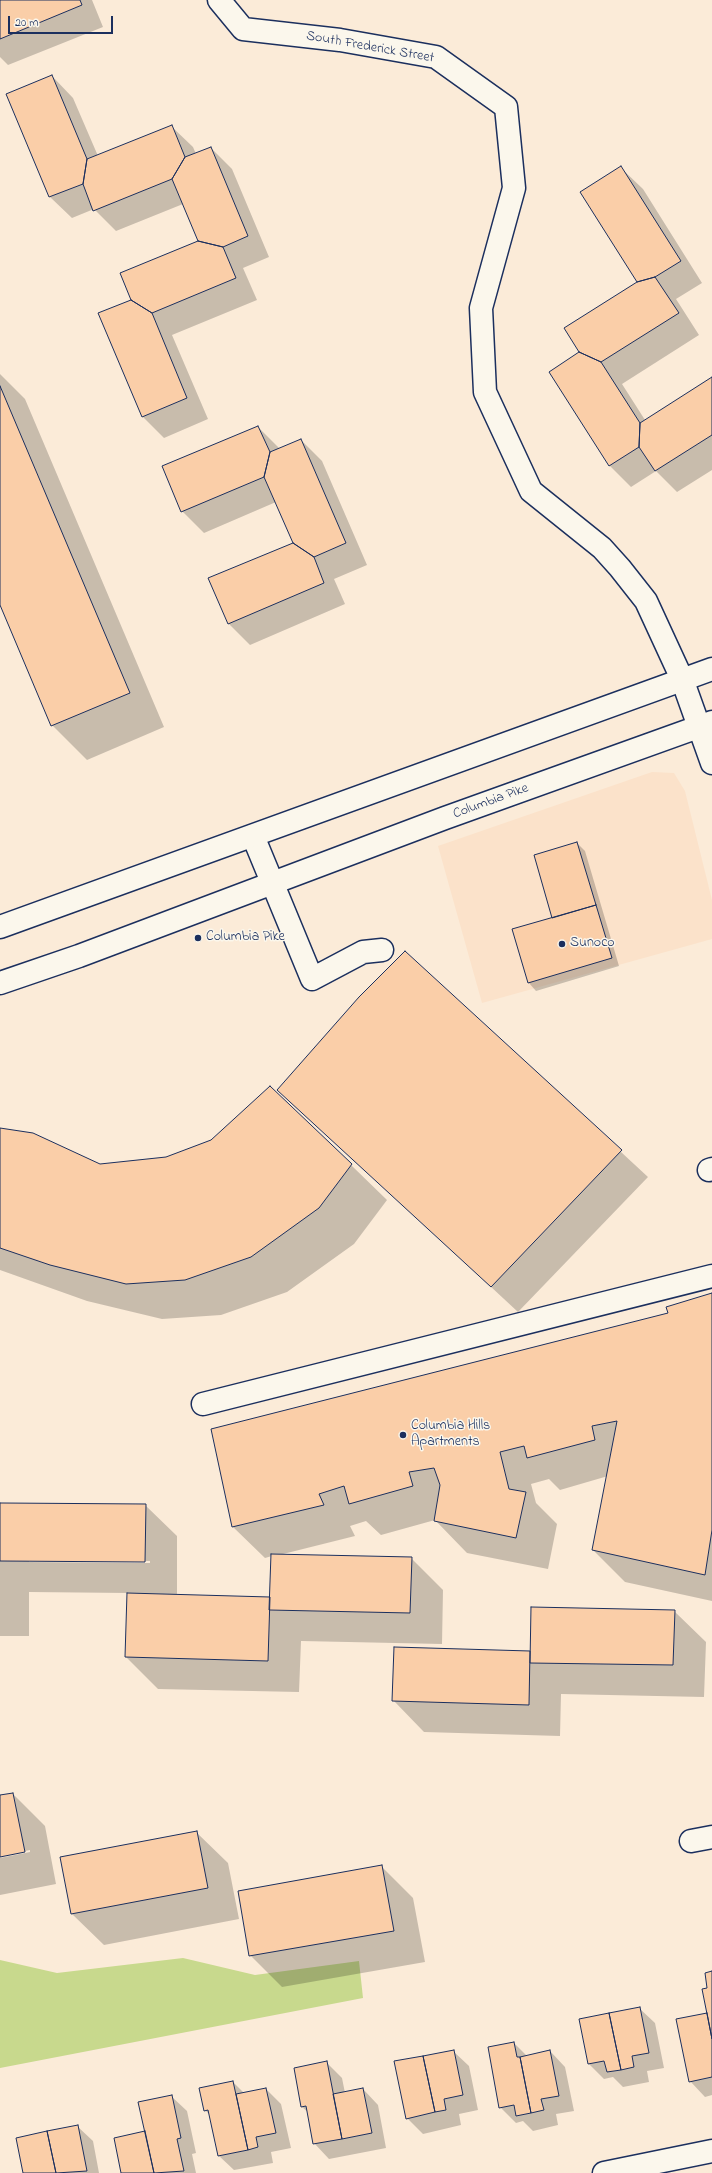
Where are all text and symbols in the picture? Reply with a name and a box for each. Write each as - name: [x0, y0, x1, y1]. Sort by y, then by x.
- scale bar: [10, 8, 115, 34]
- text: 20 m: [15, 14, 38, 32]
- street label: South Frederick Street: [305, 28, 435, 68]
- street label: Columbia Pike: [451, 781, 531, 823]
- place label: Columbia Pike: [206, 930, 285, 946]
- marker: Columbia Pike: [193, 933, 203, 943]
- place label: Sunoco: [570, 936, 615, 952]
- marker: Sunoco: [557, 939, 567, 949]
- place label: Columbia Hills Apartments: [411, 1419, 490, 1452]
- marker: Columbia Hills Apartments: [398, 1430, 408, 1440]

